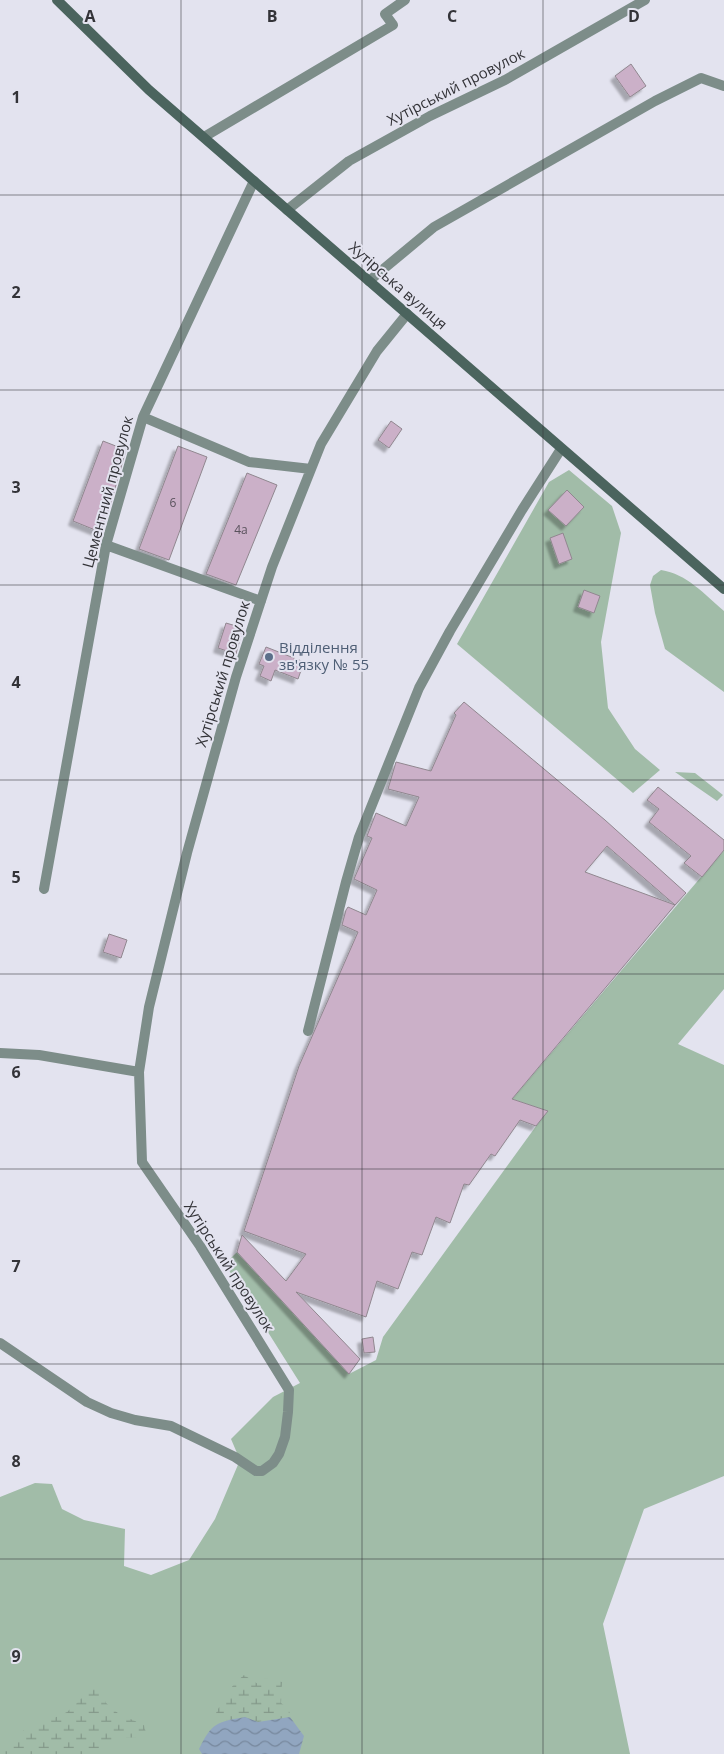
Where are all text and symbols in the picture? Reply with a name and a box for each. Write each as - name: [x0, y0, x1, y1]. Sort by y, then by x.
- text: A: [84, 5, 96, 27]
- text: B: [267, 5, 277, 27]
- text: C: [447, 5, 457, 27]
- text: D: [628, 5, 640, 27]
- street label: Хутірський провулок: [383, 43, 528, 130]
- text: 1: [11, 86, 21, 108]
- street label: Хутірська вулиця: [345, 237, 452, 334]
- text: 2: [11, 281, 21, 303]
- street label: Цементний провулок: [77, 413, 137, 570]
- text: 3: [11, 476, 21, 498]
- house number: 6: [170, 494, 177, 511]
- house number: 4а: [234, 521, 248, 538]
- street label: Хутірський провулок: [190, 598, 254, 749]
- place label: Відділення зв'язку № 55: [279, 637, 369, 674]
- marker: Відділення зв'язку № 55: [263, 651, 275, 663]
- text: 4: [11, 671, 21, 693]
- text: 5: [11, 866, 21, 888]
- text: 6: [11, 1061, 21, 1083]
- street label: Хутірський провулок: [180, 1197, 280, 1336]
- text: 7: [11, 1255, 21, 1277]
- text: 8: [11, 1450, 21, 1472]
- text: 9: [11, 1645, 21, 1667]

